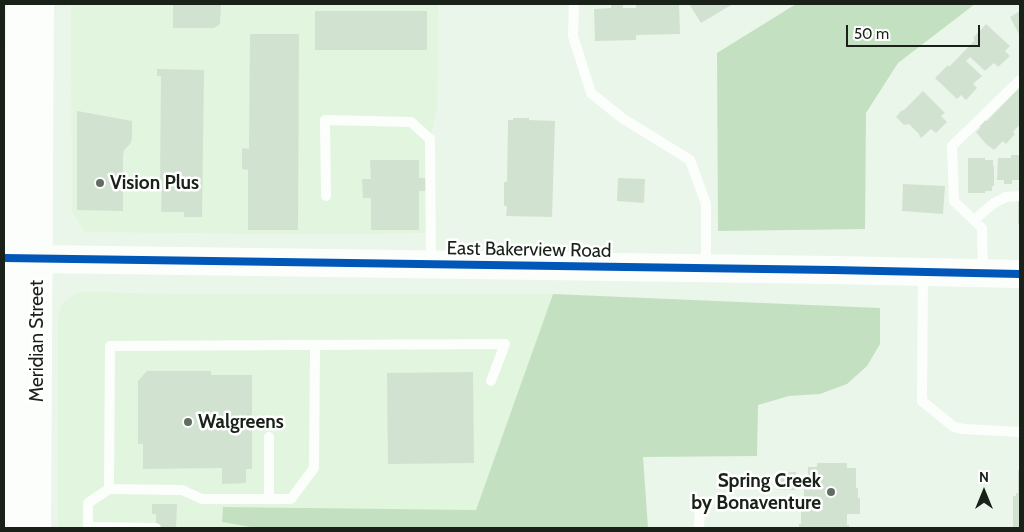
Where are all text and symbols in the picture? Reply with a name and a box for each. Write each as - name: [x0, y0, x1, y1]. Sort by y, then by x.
- scale bar: [849, 15, 983, 47]
- text: 50 m: [854, 25, 889, 43]
- place label: Vision Plus: [110, 172, 199, 194]
- marker: Vision Plus: [94, 177, 106, 189]
- street label: East Bakerview Road: [446, 237, 612, 263]
- street label: Meridian Street: [26, 280, 48, 402]
- place label: Walgreens: [198, 411, 284, 433]
- marker: Walgreens: [182, 416, 194, 428]
- north arrow: [959, 467, 1009, 517]
- text: N: [979, 468, 989, 486]
- place label: Spring Creek by Bonaventure: [691, 470, 821, 514]
- marker: Spring Creek by Bonaventure: [825, 486, 837, 498]

